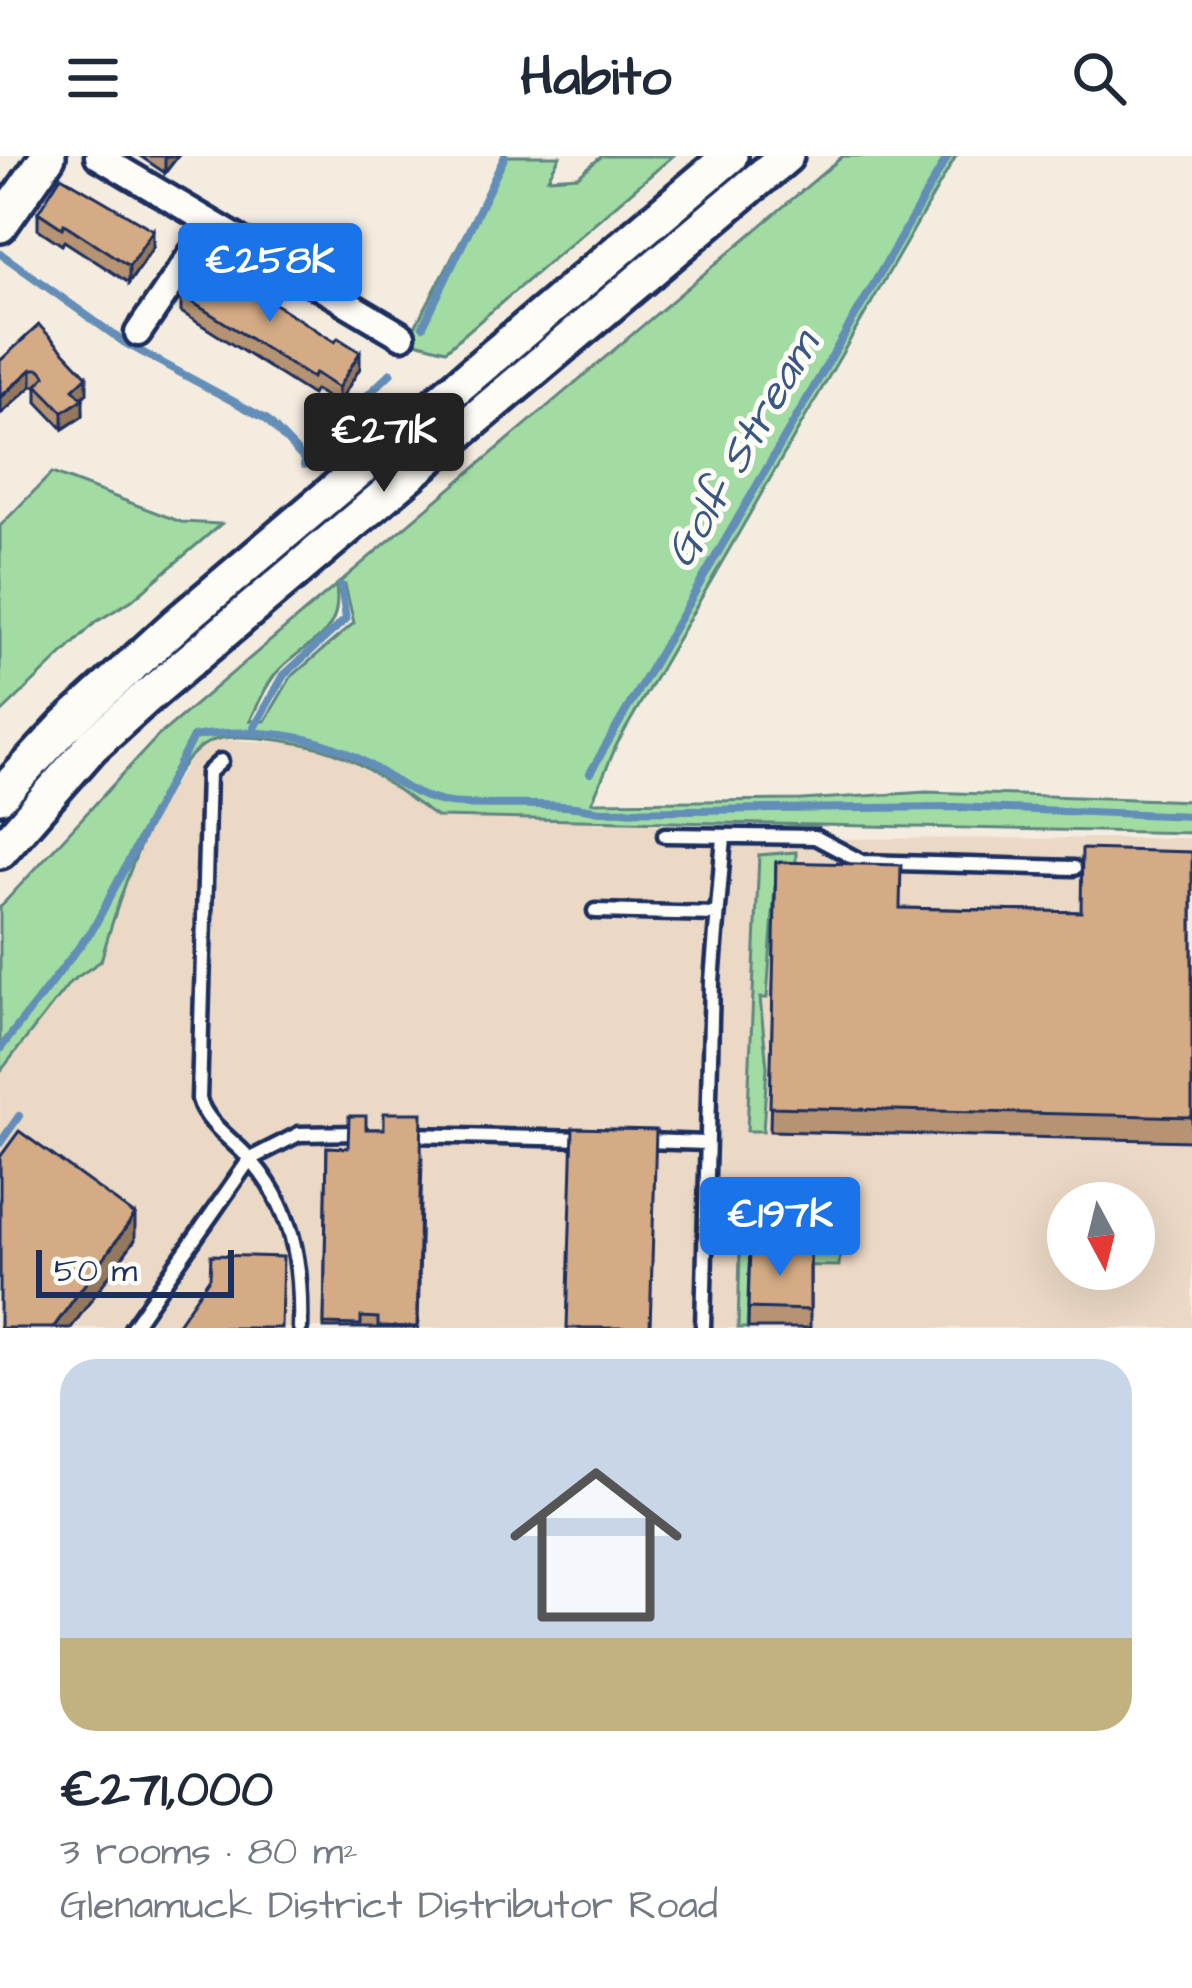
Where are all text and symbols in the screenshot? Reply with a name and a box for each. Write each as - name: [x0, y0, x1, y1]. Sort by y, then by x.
- text: Habito: [521, 41, 671, 116]
- icon: menu: [60, 45, 126, 111]
- icon: search: [1066, 45, 1132, 111]
- pin: €258K: [186, 223, 354, 325]
- text: €258K: [205, 235, 335, 289]
- water label: Golf Stream: [650, 317, 837, 579]
- pin: €271K: [300, 393, 468, 495]
- text: €271K: [331, 405, 437, 459]
- pin: €197K: [696, 1177, 864, 1279]
- north arrow: [1047, 1182, 1155, 1290]
- map controls: [1047, 1182, 1155, 1290]
- text: €197K: [727, 1189, 833, 1243]
- scale bar: [36, 1244, 234, 1297]
- text: 50 m: [54, 1248, 137, 1294]
- icon: home: [488, 1437, 704, 1653]
- text: €271,000: [60, 1755, 273, 1826]
- text: 3 rooms · 80 m²: [60, 1826, 358, 1880]
- text: Glenamuck District Distributor Road: [60, 1880, 718, 1934]

